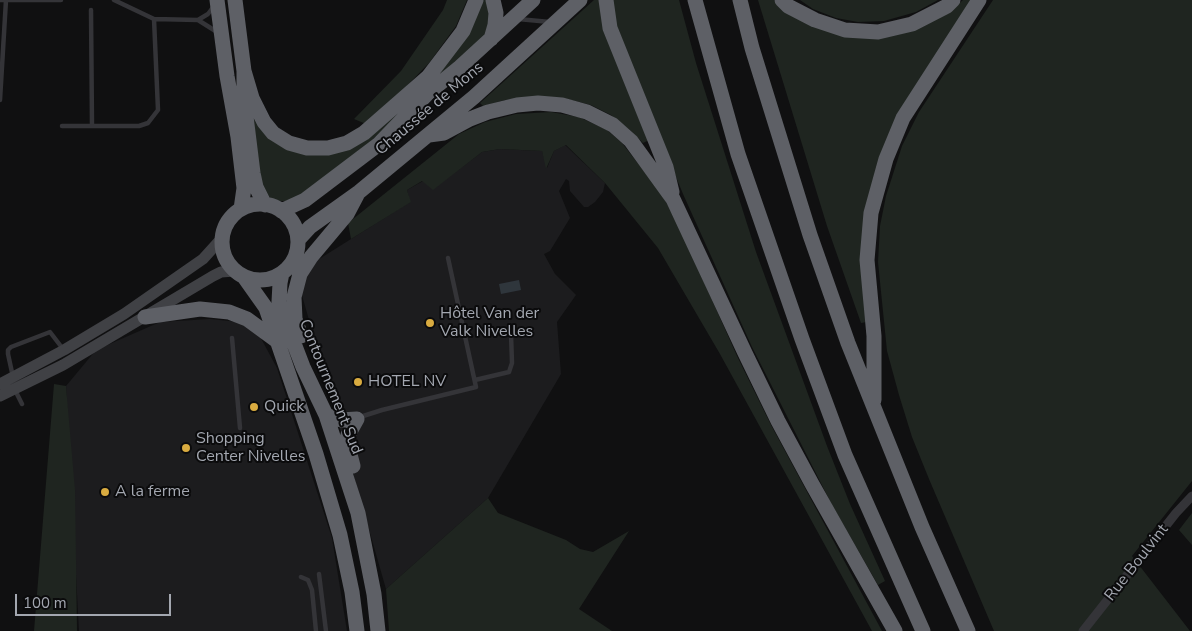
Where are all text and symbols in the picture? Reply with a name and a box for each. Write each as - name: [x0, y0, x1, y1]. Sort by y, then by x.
- street label: Chaussée de Mons: [372, 58, 488, 160]
- place label: Hôtel Van der Valk Nivelles: [440, 304, 539, 342]
- street label: Contournement Sud: [294, 317, 366, 457]
- marker: Hôtel Van der Valk Nivelles: [424, 317, 436, 329]
- place label: HOTEL NV: [368, 372, 446, 392]
- marker: HOTEL NV: [352, 376, 364, 388]
- place label: Quick: [264, 397, 304, 417]
- marker: Quick: [248, 401, 260, 413]
- place label: Shopping Center Nivelles: [196, 429, 305, 467]
- marker: Shopping Center Nivelles: [180, 442, 192, 454]
- place label: A la ferme: [115, 482, 190, 502]
- marker: A la ferme: [99, 486, 111, 498]
- street label: Rue Boulvint: [1101, 521, 1173, 605]
- scale bar: [18, 584, 174, 616]
- text: 100 m: [23, 593, 67, 613]

